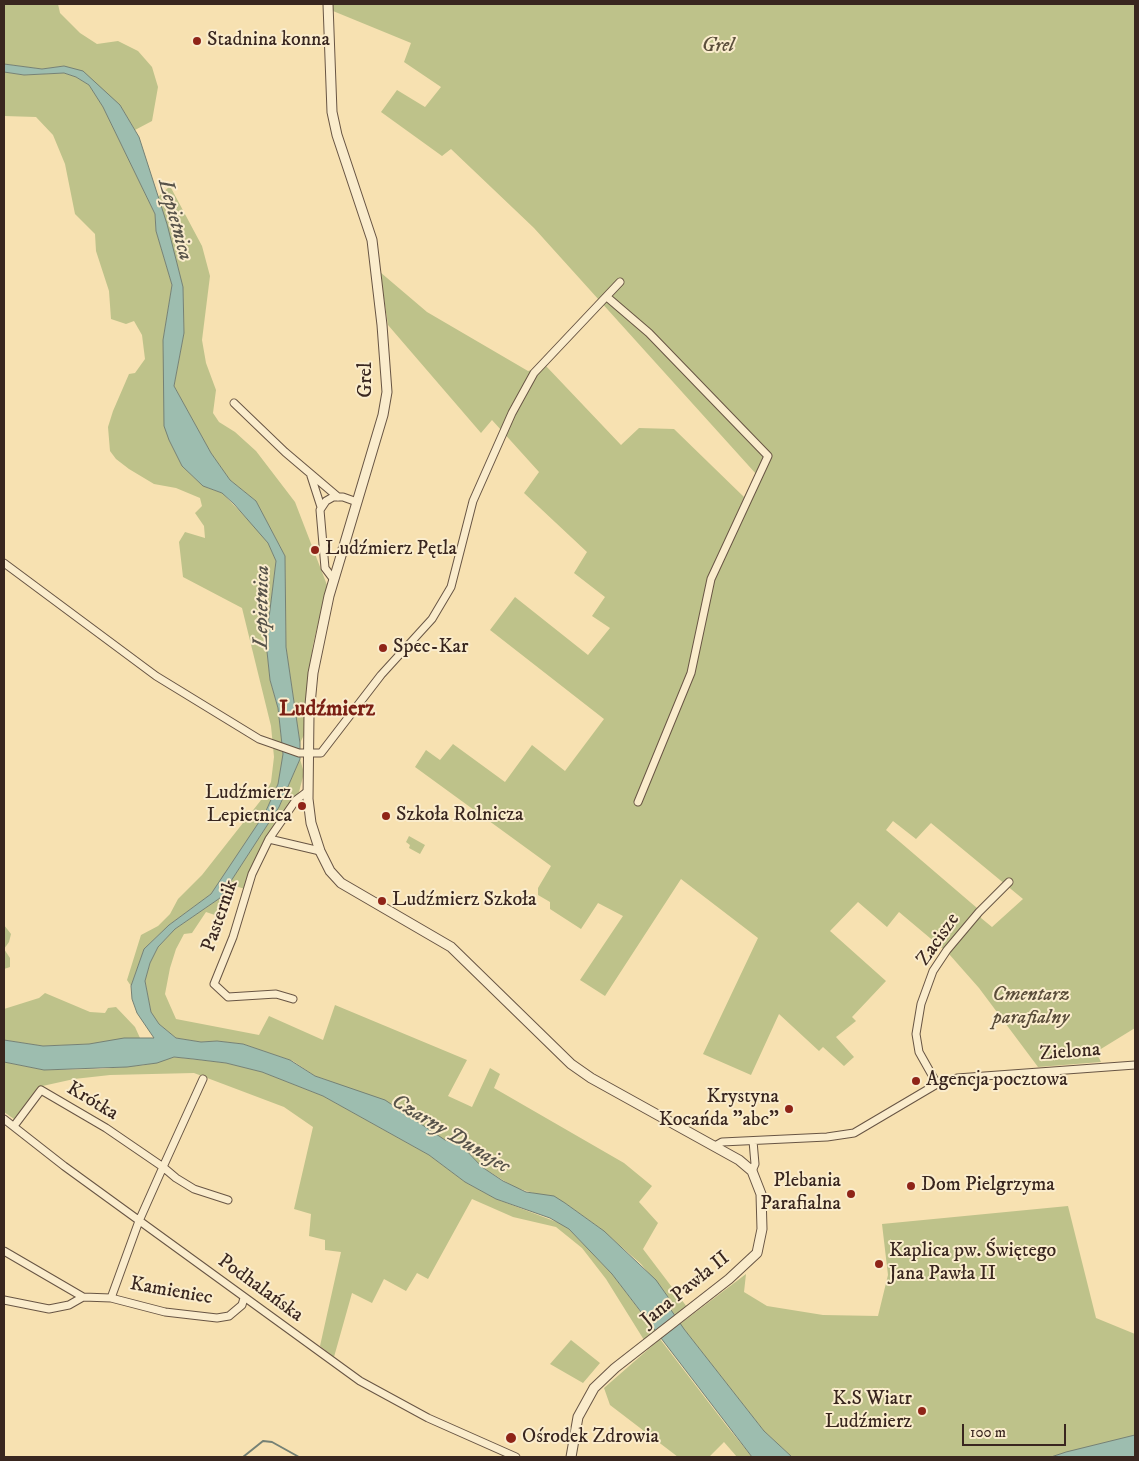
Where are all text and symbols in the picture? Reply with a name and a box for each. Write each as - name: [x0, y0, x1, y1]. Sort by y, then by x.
- place label: Stadnina konna: [207, 29, 330, 53]
- marker: Stadnina konna: [191, 35, 203, 47]
- park label: Grel: [702, 35, 734, 59]
- water label: Lepietnica: [151, 177, 197, 263]
- street label: Grel: [355, 362, 379, 398]
- place label: Ludźmierz Pętla: [325, 538, 457, 562]
- marker: Ludźmierz Pętla: [309, 544, 321, 556]
- water label: Lepietnica: [250, 565, 276, 649]
- place label: Spec-Kar: [393, 636, 469, 660]
- marker: Spec-Kar: [377, 642, 389, 654]
- district label: Ludźmierz: [279, 697, 375, 723]
- place label: Ludźmierz Lepietnica: [205, 782, 292, 829]
- marker: Ludźmierz Lepietnica: [296, 800, 308, 812]
- place label: Szkoła Rolnicza: [396, 804, 523, 828]
- marker: Szkoła Rolnicza: [380, 810, 392, 822]
- street label: Pasternik: [198, 877, 244, 955]
- place label: Ludźmierz Szkoła: [392, 889, 537, 913]
- marker: Ludźmierz Szkoła: [376, 895, 388, 907]
- street label: Zacisze: [912, 909, 966, 971]
- park label: Cmentarz parafialny: [992, 984, 1070, 1031]
- street label: Zielona: [1039, 1039, 1101, 1067]
- place label: Agencja pocztowa: [926, 1069, 1068, 1093]
- marker: Agencja pocztowa: [910, 1075, 922, 1087]
- street label: Krótka: [62, 1077, 122, 1127]
- place label: Krystyna Kocańda "abc": [659, 1086, 779, 1133]
- water label: Czarny Dunajec: [386, 1090, 514, 1180]
- marker: Krystyna Kocańda "abc": [783, 1103, 795, 1115]
- place label: Plebania Parafialna: [760, 1170, 841, 1217]
- place label: Dom Pielgrzyma: [921, 1174, 1055, 1198]
- marker: Dom Pielgrzyma: [905, 1180, 917, 1192]
- marker: Plebania Parafialna: [845, 1188, 857, 1200]
- place label: Kaplica pw. Świętego Jana Pawła II: [889, 1240, 1056, 1287]
- street label: Jana Pawła II: [637, 1247, 735, 1333]
- street label: Podhalańska: [213, 1250, 307, 1328]
- marker: Kaplica pw. Świętego Jana Pawła II: [873, 1258, 885, 1270]
- street label: Kamieniec: [128, 1273, 214, 1311]
- place label: K.S Wiatr Ludźmierz: [825, 1388, 912, 1435]
- marker: K.S Wiatr Ludźmierz: [916, 1405, 928, 1417]
- scale bar: [964, 1414, 1068, 1446]
- text: 100 m: [970, 1423, 1006, 1442]
- place label: Ośrodek Zdrowia: [522, 1426, 659, 1450]
- marker: Ośrodek Zdrowia: [504, 1431, 518, 1445]

